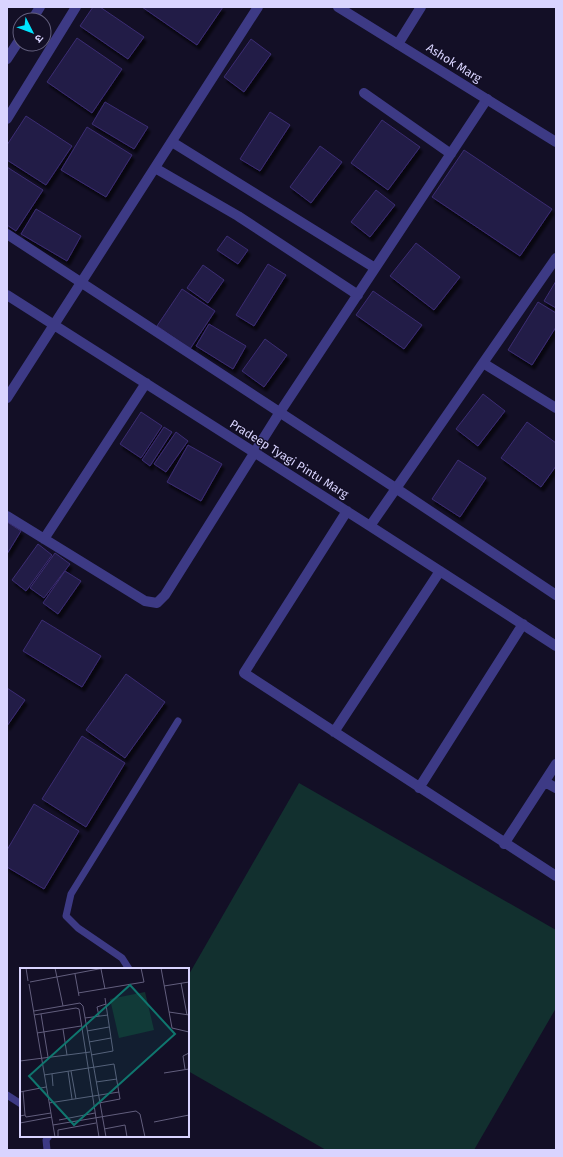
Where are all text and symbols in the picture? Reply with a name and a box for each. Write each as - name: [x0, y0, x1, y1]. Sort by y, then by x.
- north arrow: [12, 12, 52, 52]
- text: उ: [32, 32, 46, 46]
- street label: Ashok Marg: [424, 41, 485, 86]
- street label: Pradeep Tyagi Pintu Marg: [227, 417, 351, 502]
- inset map: [20, 968, 189, 1137]

